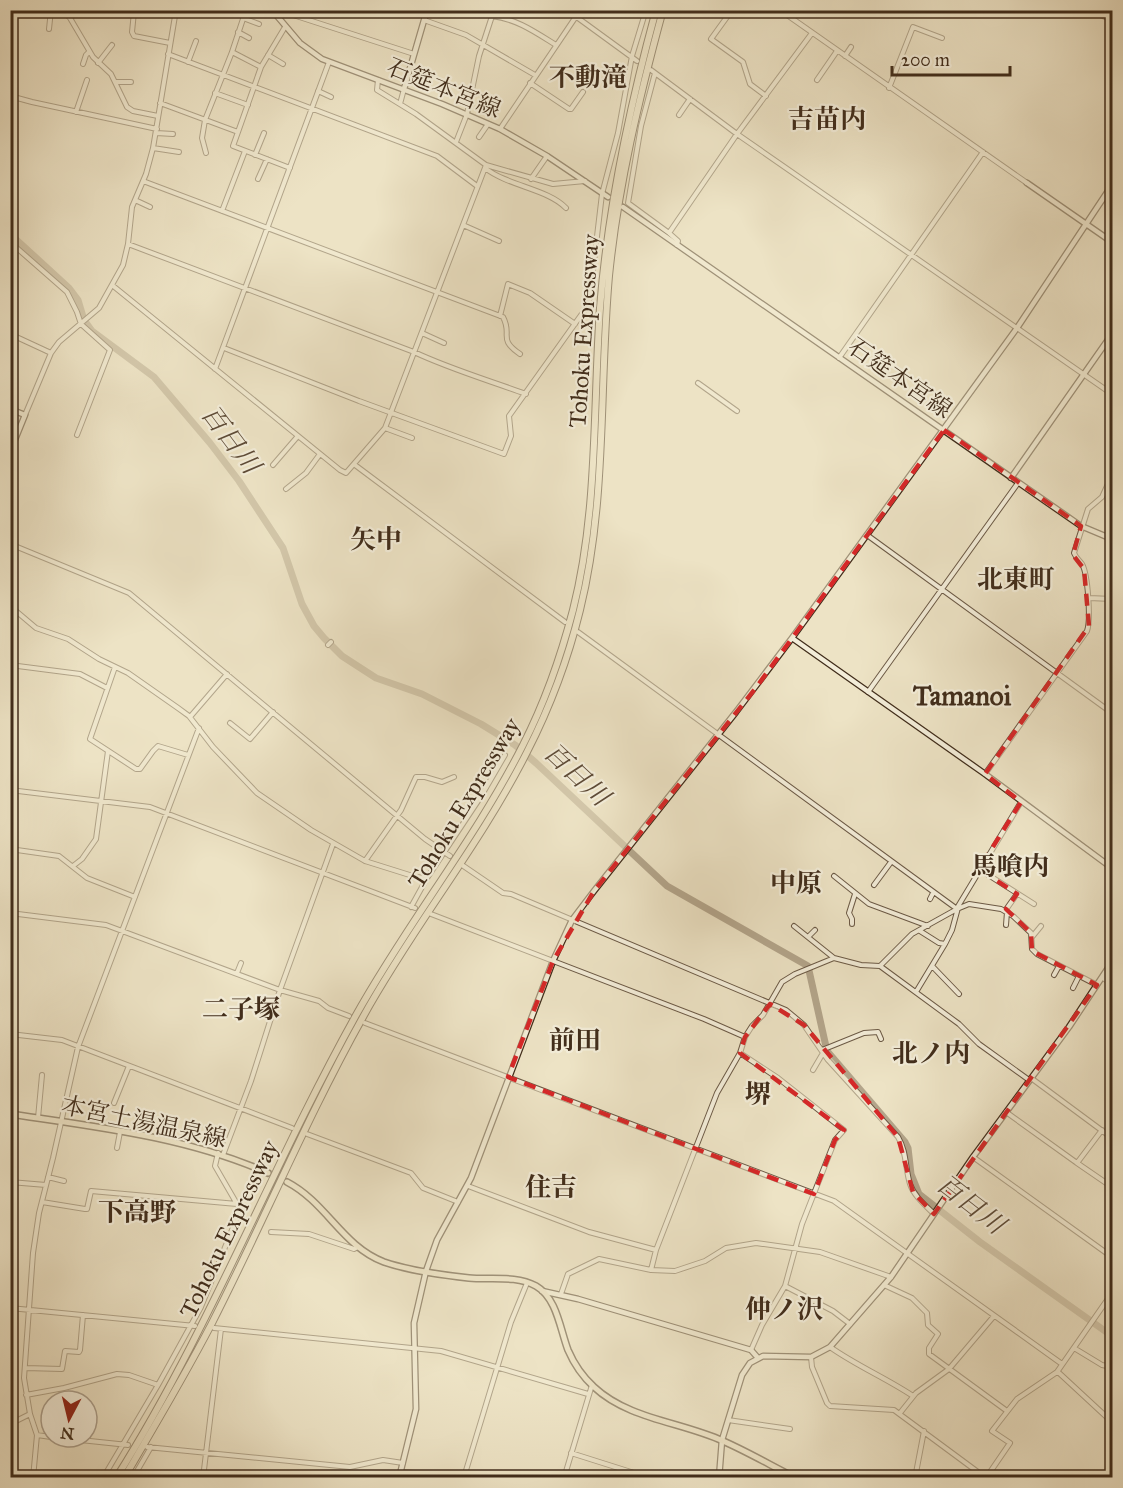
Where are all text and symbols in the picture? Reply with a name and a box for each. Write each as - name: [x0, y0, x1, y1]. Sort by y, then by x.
- scale bar: [892, 39, 1010, 77]
- text: 200 m: [901, 49, 950, 71]
- street label: 石筵本宮線: [383, 52, 505, 124]
- district label: 不動滝: [549, 61, 627, 93]
- district label: 吉苗内: [788, 103, 866, 135]
- street label: Tohoku Expressway: [562, 232, 606, 429]
- street label: 石筵本宮線: [842, 331, 958, 425]
- water label: 百日川: [195, 398, 269, 482]
- district label: 矢中: [350, 523, 402, 555]
- district label: 北東町: [977, 563, 1055, 595]
- district label: Tamanoi: [912, 679, 1012, 712]
- street label: Tohoku Expressway: [401, 712, 527, 894]
- water label: 百日川: [538, 736, 619, 814]
- district label: 馬喰内: [971, 850, 1049, 882]
- district label: 中原: [770, 867, 822, 899]
- district label: 二子塚: [202, 993, 280, 1025]
- district label: 前田: [549, 1024, 601, 1056]
- district label: 北ノ内: [892, 1037, 970, 1069]
- district label: 堺: [745, 1078, 771, 1110]
- street label: 本宮土湯温泉線: [59, 1090, 229, 1154]
- street label: Tohoku Expressway: [173, 1135, 285, 1323]
- water label: 百日川: [930, 1167, 1014, 1242]
- district label: 住吉: [525, 1171, 577, 1203]
- district label: 下高野: [98, 1196, 176, 1228]
- district label: 仲ノ沢: [745, 1293, 823, 1325]
- north arrow: [39, 1389, 99, 1449]
- text: N: [59, 1423, 75, 1444]

